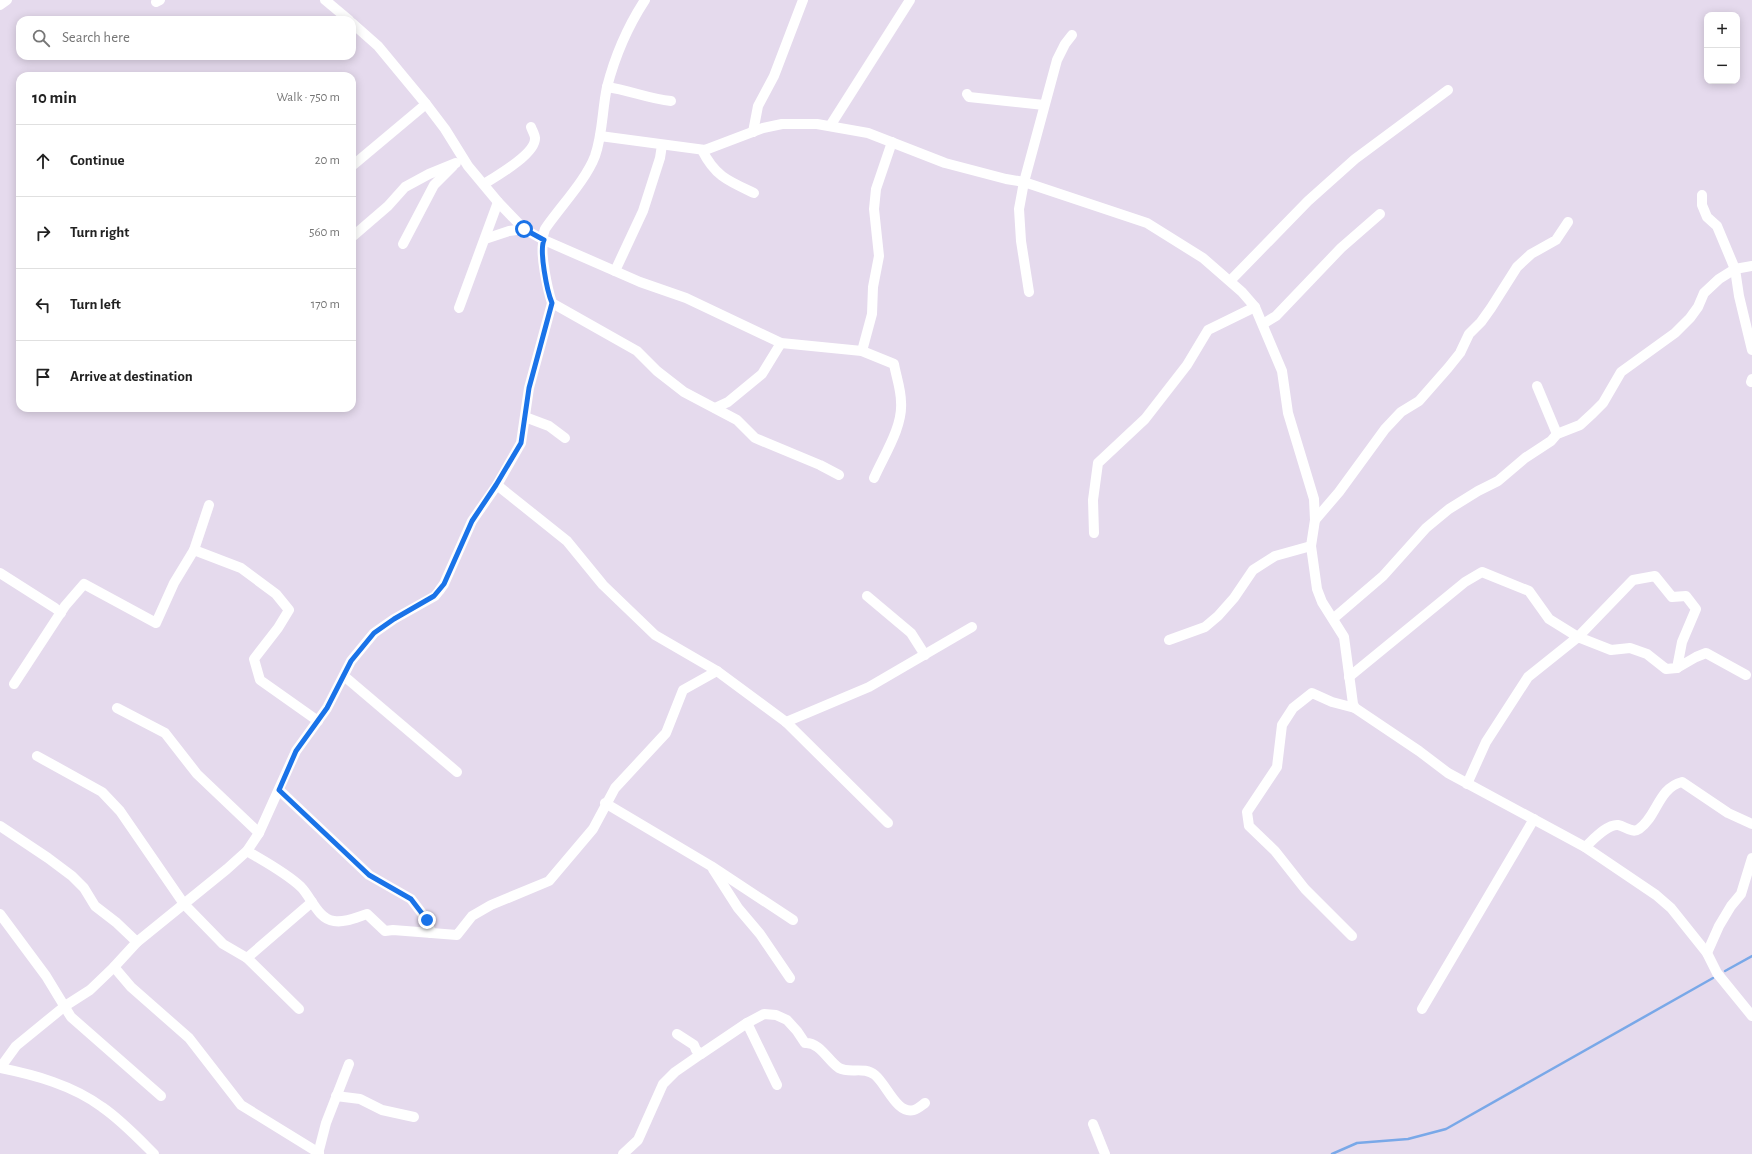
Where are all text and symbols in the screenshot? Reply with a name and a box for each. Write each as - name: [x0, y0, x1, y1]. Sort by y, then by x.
- map controls: [1704, 12, 1740, 84]
- button: +: [1704, 12, 1740, 48]
- search box: [16, 16, 356, 60]
- icon: search: [30, 27, 52, 49]
- text: Search here: [62, 30, 130, 45]
- button: −: [1704, 48, 1740, 84]
- text: 10 min: [32, 89, 77, 106]
- text: Walk · 750 m: [276, 91, 340, 104]
- icon: ahead: [32, 150, 54, 172]
- text: Continue: [70, 153, 125, 168]
- text: 20 m: [315, 154, 340, 167]
- route start: [515, 220, 533, 238]
- icon: right: [32, 222, 54, 244]
- text: Turn right: [70, 225, 129, 240]
- text: 560 m: [309, 226, 340, 239]
- icon: left: [32, 294, 54, 316]
- text: Turn left: [70, 297, 121, 312]
- text: 170 m: [311, 298, 340, 311]
- icon: arrive: [32, 366, 54, 388]
- text: Arrive at destination: [70, 369, 193, 384]
- route end: [418, 911, 436, 929]

